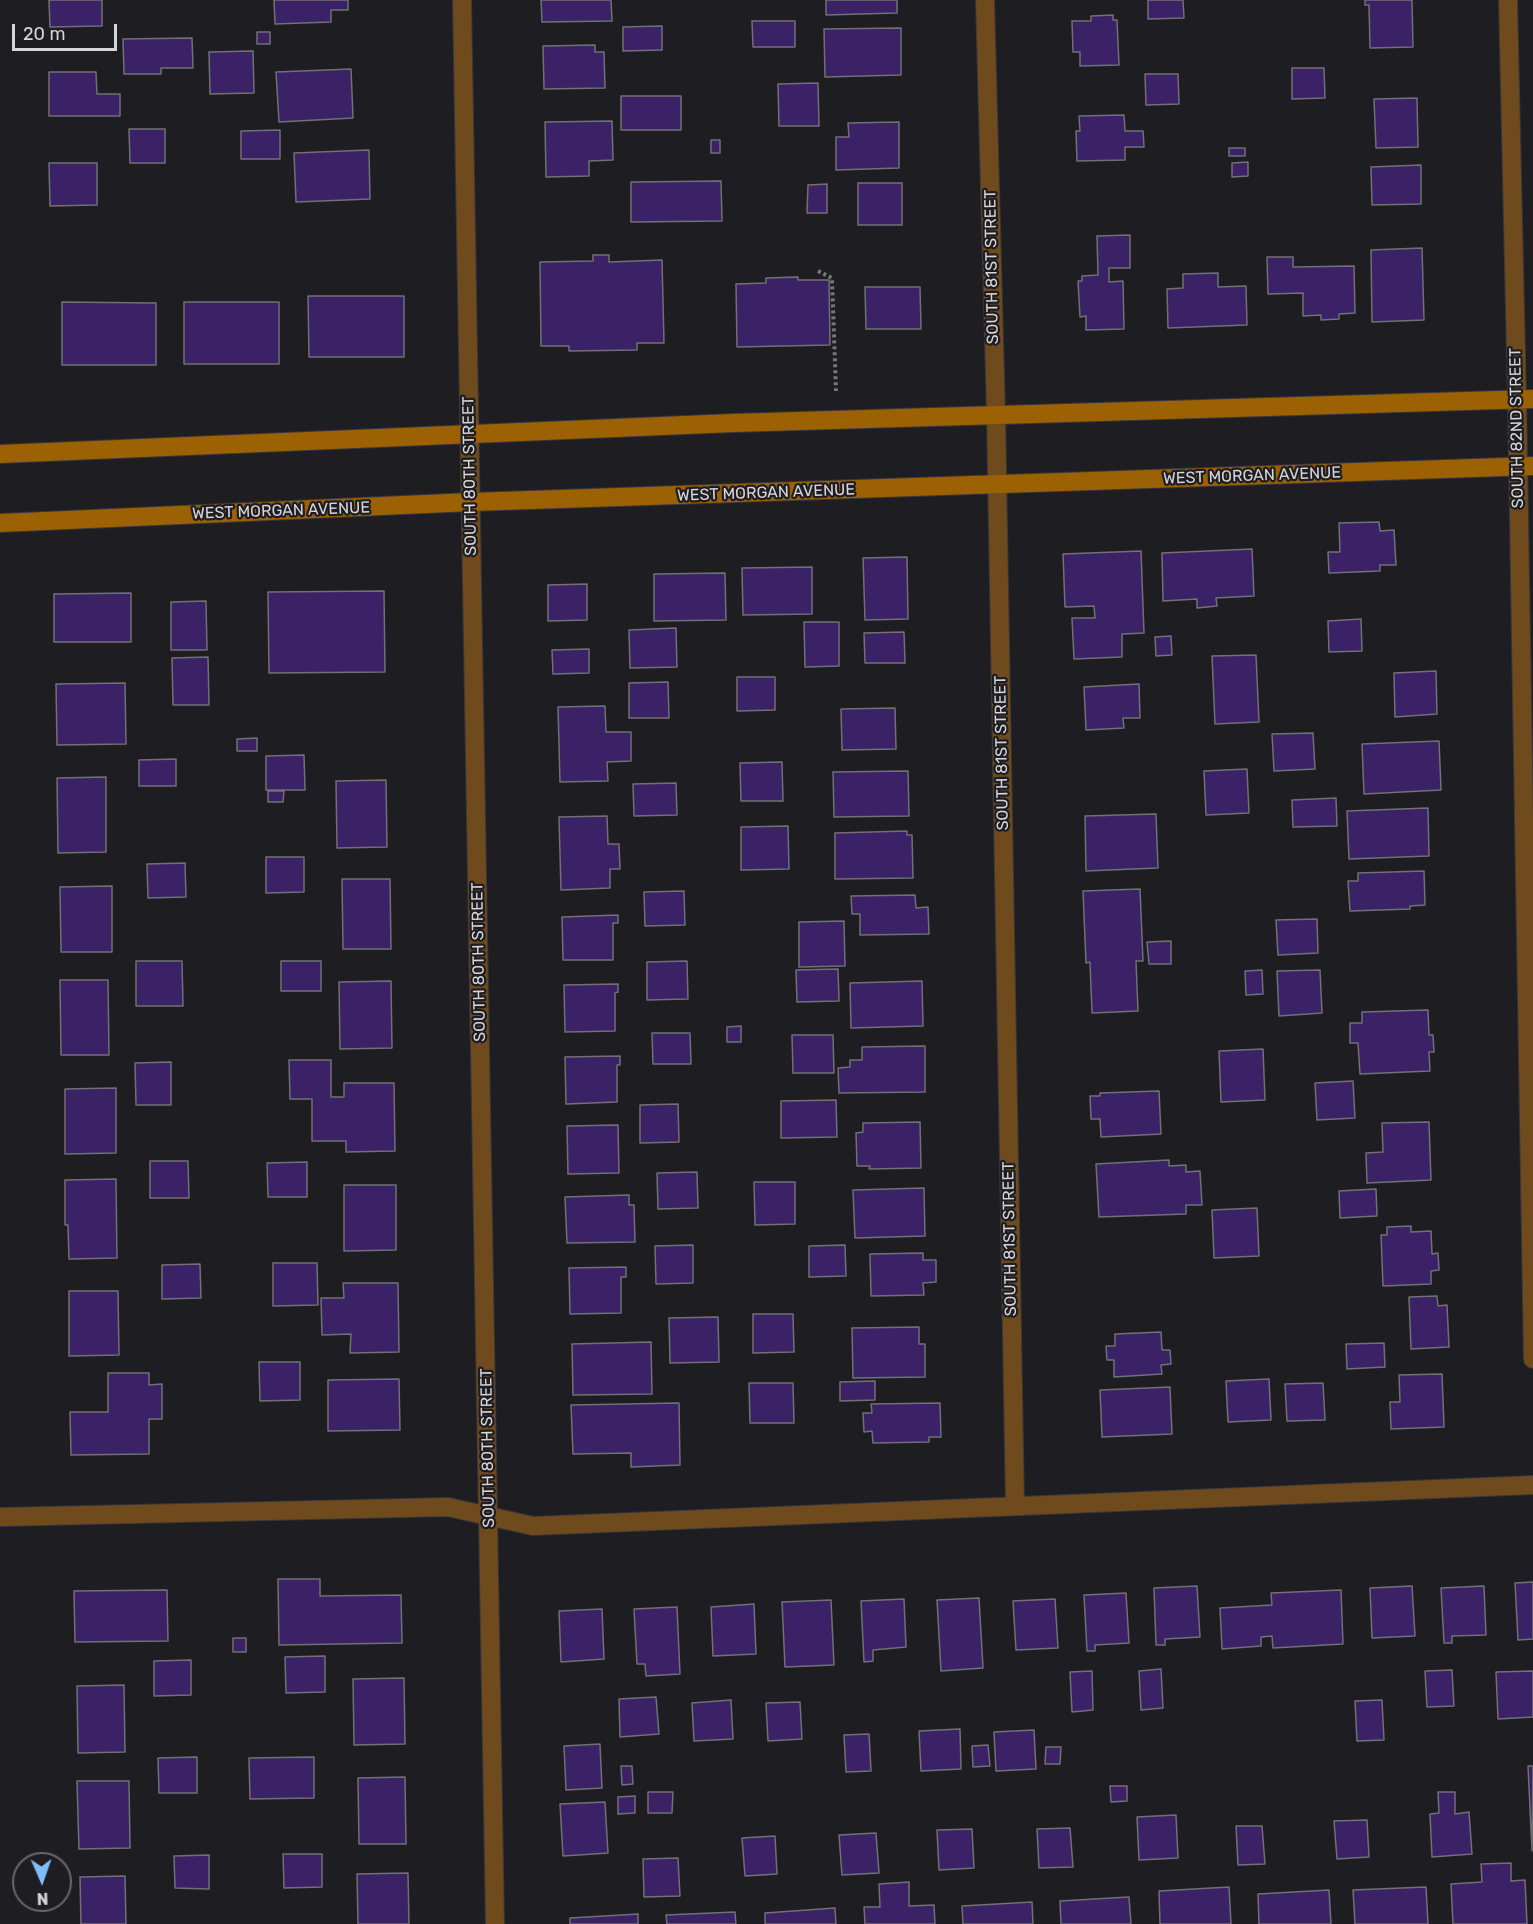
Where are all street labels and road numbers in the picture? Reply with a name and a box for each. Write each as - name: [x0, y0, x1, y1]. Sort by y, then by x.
- street label: SOUTH 81ST STREET: [981, 189, 1003, 345]
- street label: SOUTH 82ND STREET: [1506, 348, 1528, 508]
- street label: SOUTH 80TH STREET: [459, 396, 481, 556]
- street label: WEST MORGAN AVENUE: [1163, 463, 1341, 489]
- street label: WEST MORGAN AVENUE: [677, 480, 855, 506]
- street label: WEST MORGAN AVENUE: [192, 498, 370, 524]
- street label: SOUTH 81ST STREET: [991, 675, 1013, 831]
- street label: SOUTH 80TH STREET: [468, 882, 490, 1042]
- street label: SOUTH 81ST STREET: [999, 1161, 1021, 1317]
- street label: SOUTH 80TH STREET: [477, 1368, 499, 1528]

